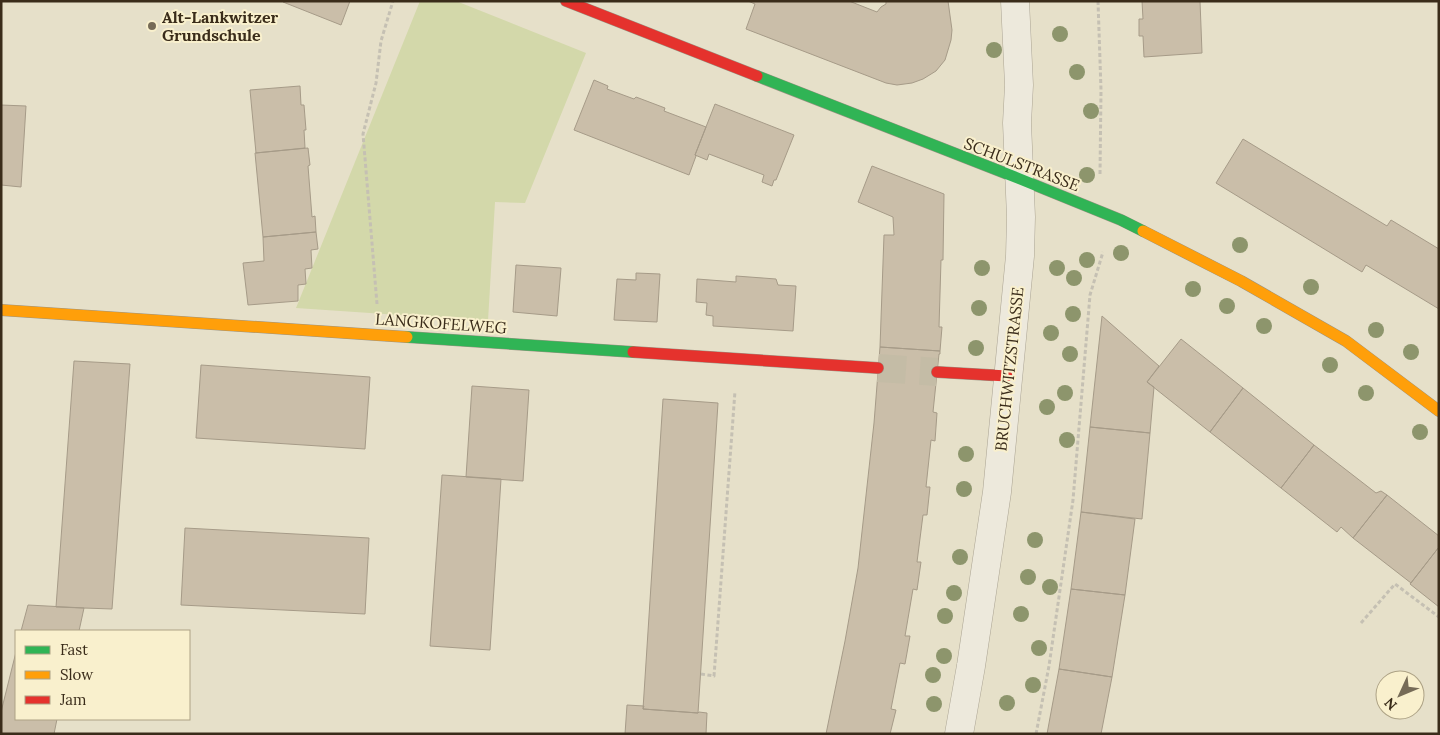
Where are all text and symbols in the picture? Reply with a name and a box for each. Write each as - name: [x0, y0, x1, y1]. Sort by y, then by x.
- place label: Alt-Lankwitzer Grundschule: [162, 7, 279, 45]
- marker: Alt-Lankwitzer Grundschule: [146, 20, 158, 32]
- street label: SCHULSTRASSE: [961, 133, 1083, 195]
- street label: BRUCHWITZSTRASSE: [990, 286, 1028, 452]
- street label: LANGKOFELWEG: [374, 308, 508, 338]
- legend: [15, 630, 190, 720]
- text: Fast: [60, 640, 88, 659]
- text: Slow: [60, 665, 93, 684]
- north arrow: [1375, 670, 1425, 720]
- text: Jam: [59, 690, 87, 709]
- text: N: [1380, 694, 1401, 714]

